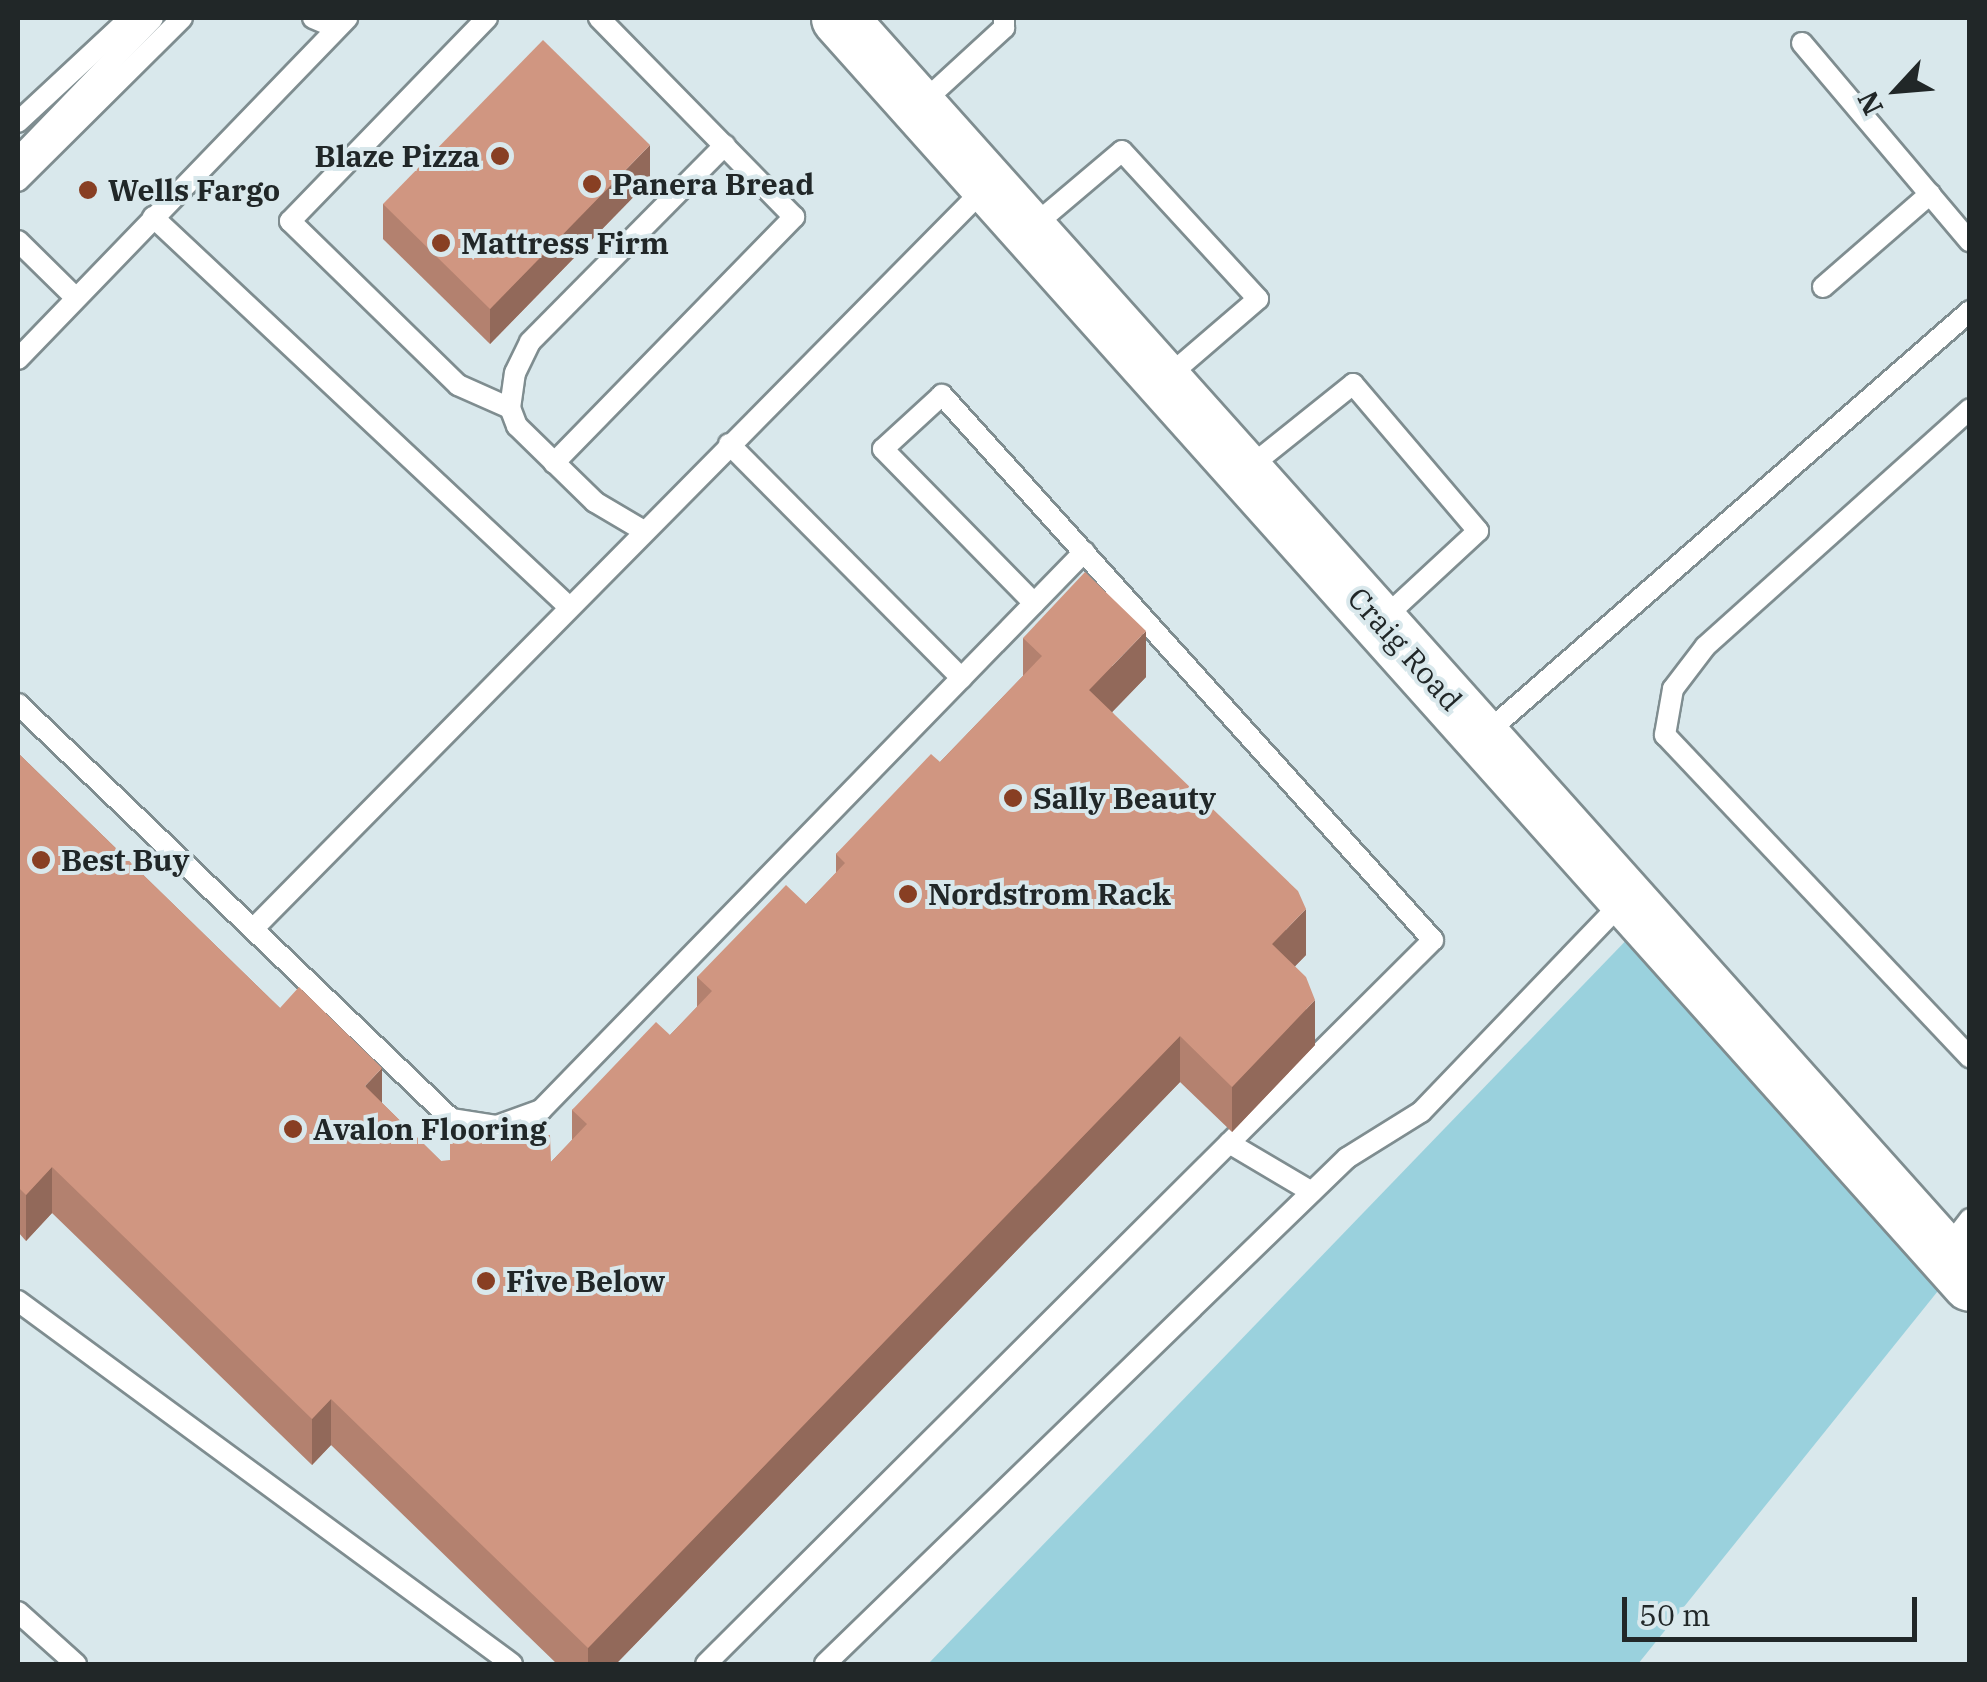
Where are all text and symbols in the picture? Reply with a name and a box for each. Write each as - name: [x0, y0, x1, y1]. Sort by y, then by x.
- north arrow: [1847, 40, 1947, 140]
- text: N: [1848, 85, 1891, 121]
- place label: Blaze Pizza: [315, 138, 480, 174]
- marker: Blaze Pizza: [489, 145, 511, 167]
- place label: Panera Bread: [612, 166, 814, 202]
- place label: Wells Fargo: [108, 172, 280, 208]
- marker: Panera Bread: [581, 173, 603, 195]
- marker: Wells Fargo: [77, 179, 99, 201]
- place label: Mattress Firm: [461, 225, 669, 261]
- marker: Mattress Firm: [430, 232, 452, 254]
- street label: Craig Road: [1340, 580, 1470, 718]
- place label: Sally Beauty: [1033, 780, 1216, 816]
- marker: Sally Beauty: [1002, 787, 1024, 809]
- place label: Best Buy: [61, 842, 190, 878]
- marker: Best Buy: [30, 849, 52, 871]
- place label: Nordstrom Rack: [928, 876, 1171, 912]
- marker: Nordstrom Rack: [897, 883, 919, 905]
- place label: Avalon Flooring: [313, 1111, 547, 1147]
- marker: Avalon Flooring: [282, 1118, 304, 1140]
- place label: Five Below: [506, 1263, 666, 1299]
- marker: Five Below: [475, 1270, 497, 1292]
- scale bar: [1627, 1577, 1922, 1639]
- text: 50 m: [1639, 1595, 1711, 1634]

